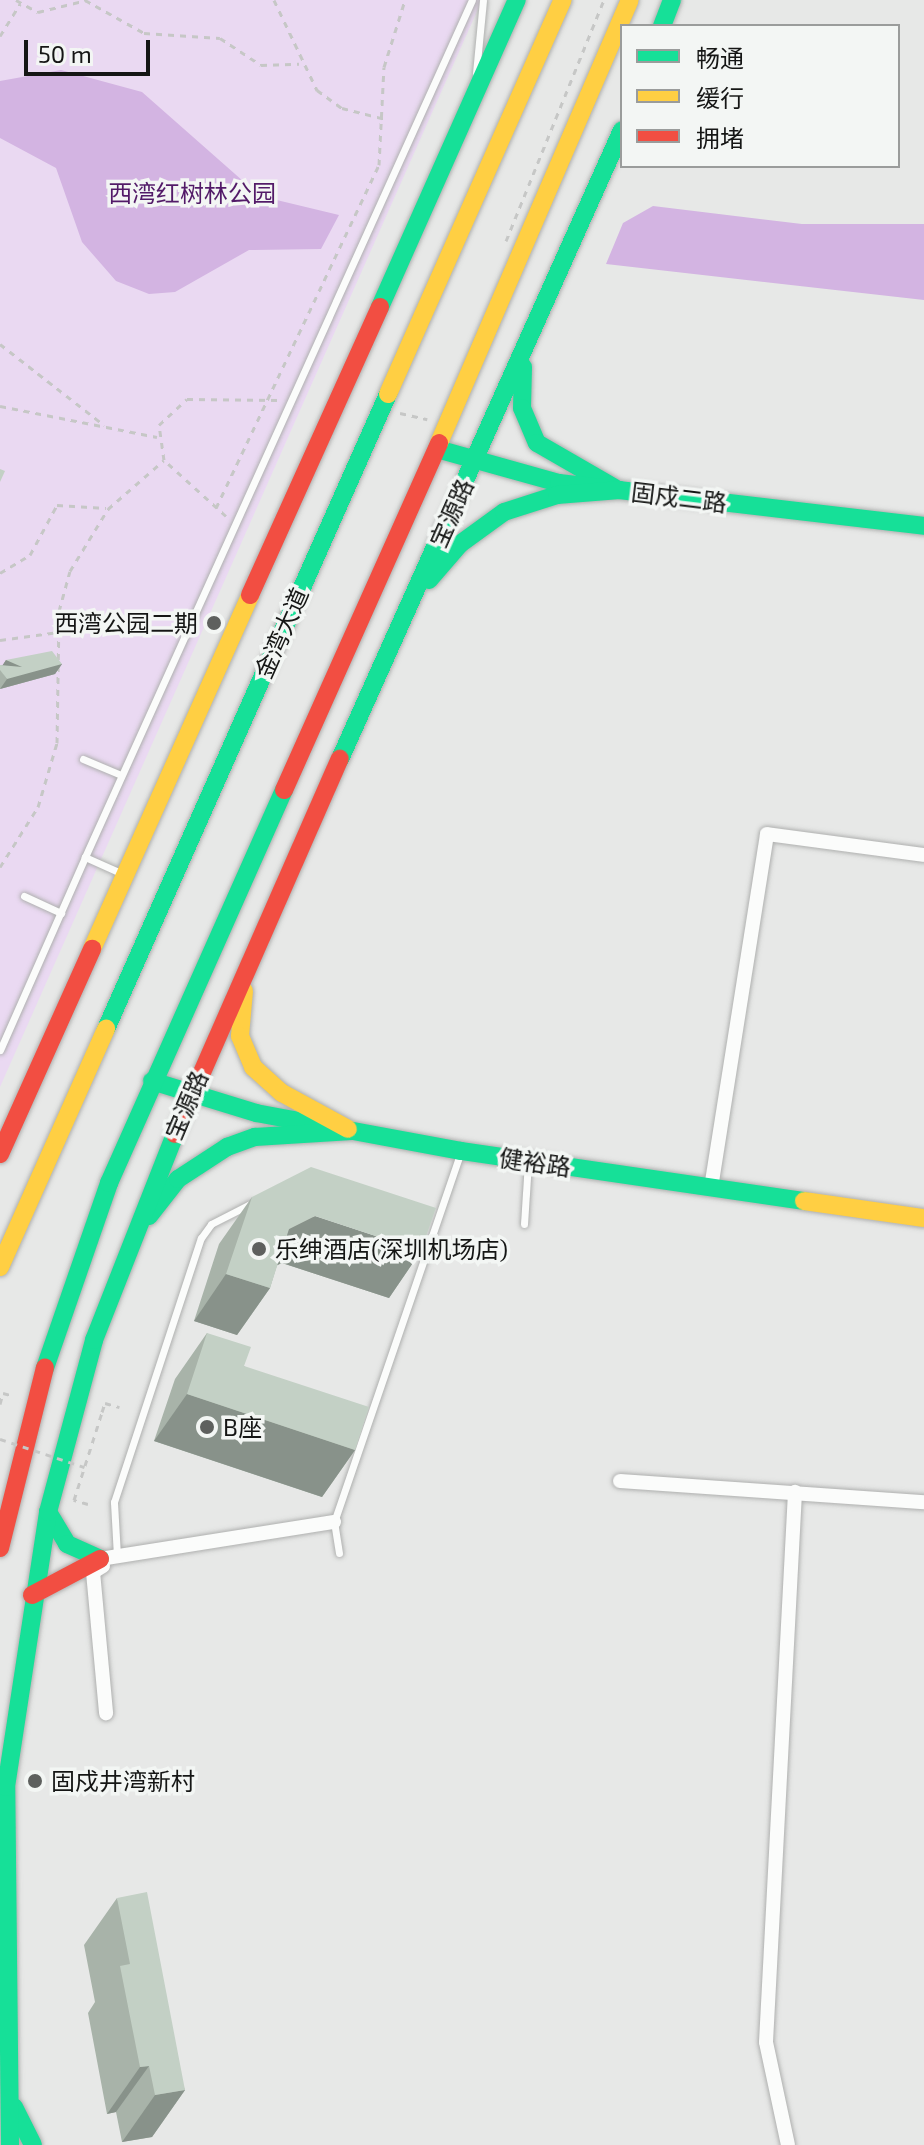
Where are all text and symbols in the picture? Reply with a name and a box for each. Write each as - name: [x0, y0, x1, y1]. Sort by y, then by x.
- scale bar: [28, 24, 154, 74]
- legend: [620, 24, 900, 168]
- text: 50 m: [38, 39, 92, 68]
- text: 畅通: [696, 43, 744, 72]
- text: 缓行: [696, 83, 744, 112]
- text: 拥堵: [696, 123, 744, 152]
- park label: 西湾红树林公园: [108, 179, 276, 207]
- street label: 宝源路: [423, 474, 479, 552]
- street label: 固戍二路: [630, 477, 728, 517]
- street label: 金湾大道: [248, 583, 314, 683]
- place label: 西湾公园二期: [54, 609, 198, 637]
- marker: 西湾公园二期: [205, 614, 223, 632]
- street label: 宝源路: [159, 1066, 213, 1144]
- street label: 健裕路: [497, 1143, 573, 1181]
- place label: 乐绅酒店(深圳机场店): [275, 1235, 508, 1263]
- marker: 乐绅酒店(深圳机场店): [250, 1240, 268, 1258]
- place label: B座: [223, 1413, 262, 1441]
- marker: B座: [198, 1418, 216, 1436]
- place label: 固戍井湾新村: [51, 1767, 195, 1795]
- marker: 固戍井湾新村: [26, 1772, 44, 1790]

